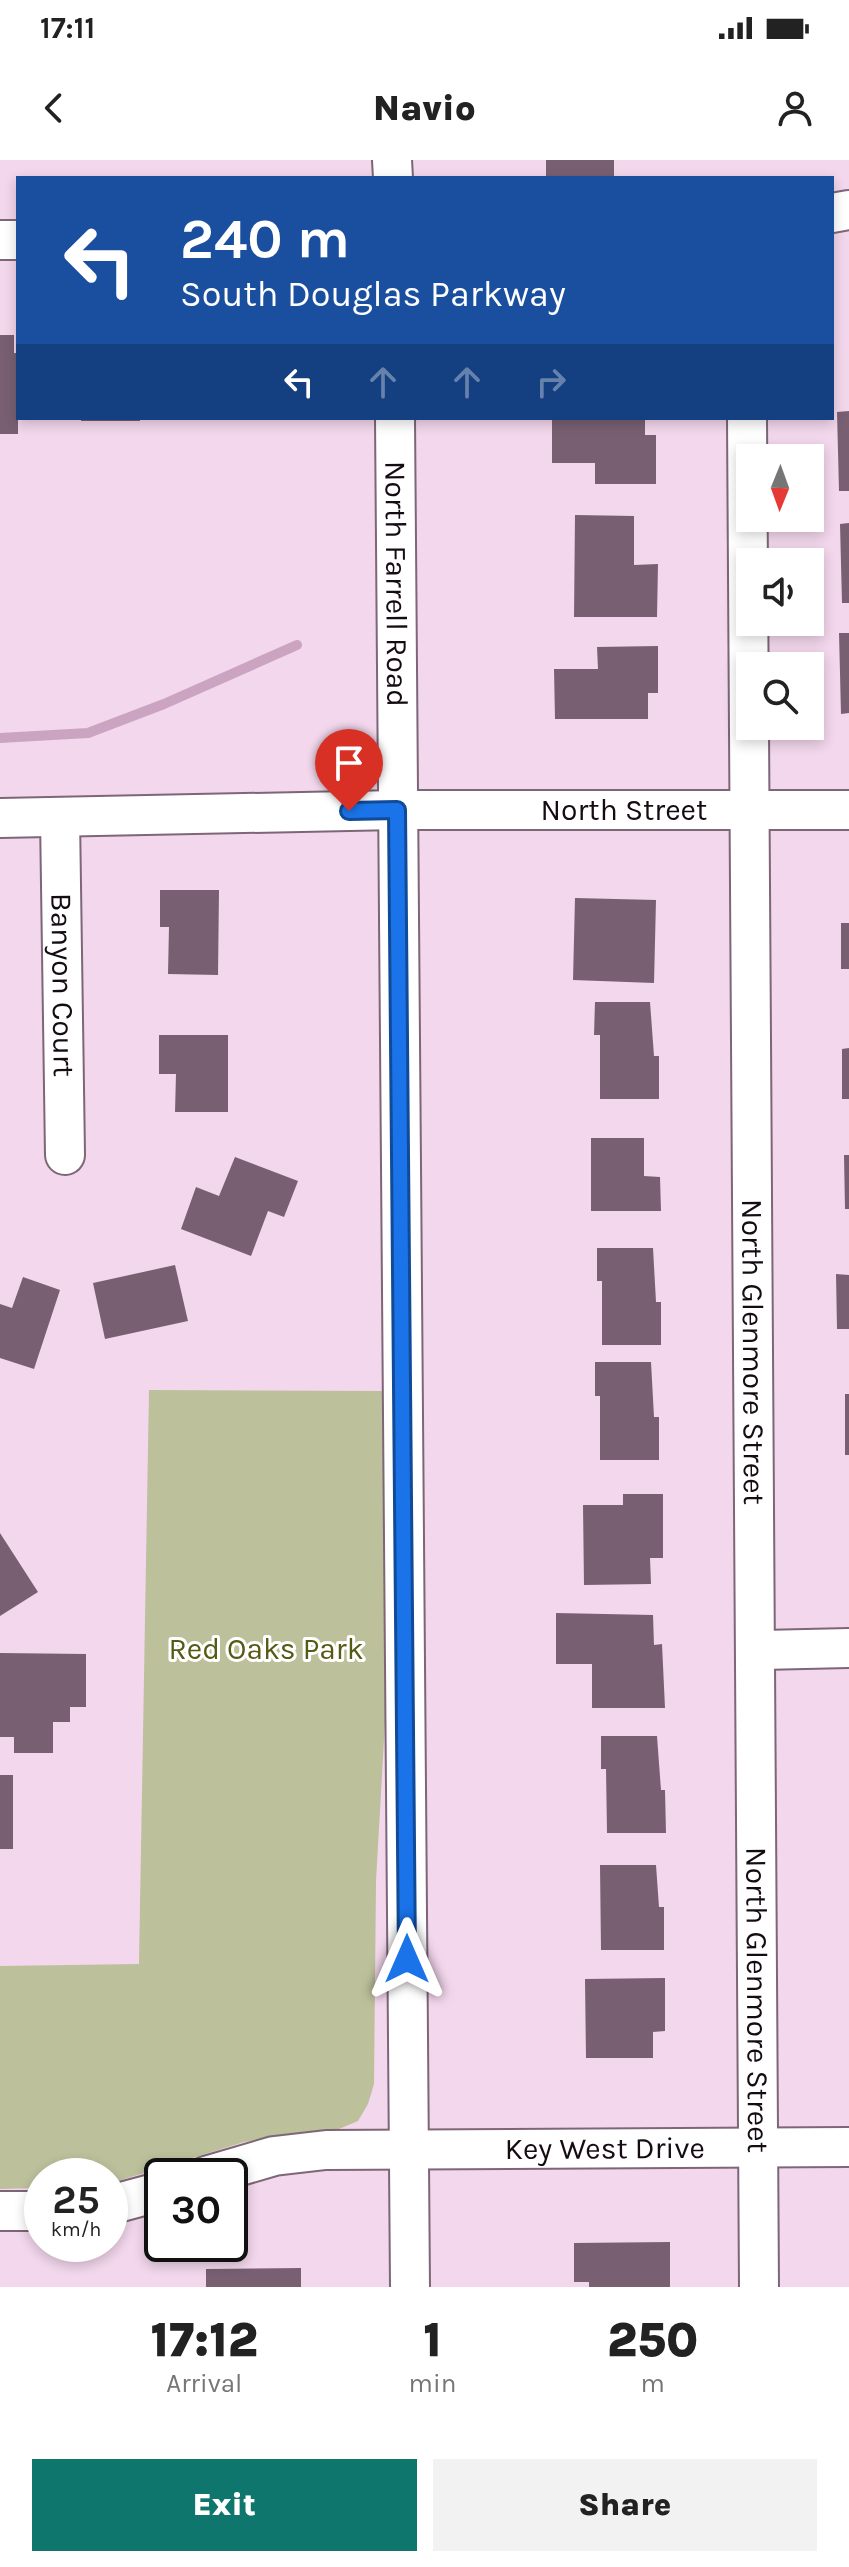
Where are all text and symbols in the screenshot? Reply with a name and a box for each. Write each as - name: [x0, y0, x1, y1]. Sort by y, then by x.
- text: 17:11: [40, 10, 95, 46]
- icon: back: [32, 86, 76, 130]
- icon: person: [773, 86, 817, 130]
- text: Navio: [373, 87, 476, 129]
- text: 240 m: [180, 206, 350, 271]
- icon: left: [48, 208, 152, 312]
- text: South Douglas Parkway: [180, 273, 566, 315]
- icon: left: [277, 360, 321, 404]
- icon: ahead: [361, 360, 405, 404]
- icon: ahead: [445, 360, 489, 404]
- icon: right: [529, 360, 573, 404]
- north arrow: [736, 444, 824, 532]
- map controls: [736, 444, 824, 740]
- street label: North Farrell Road: [377, 461, 415, 707]
- button: sound: [736, 548, 824, 636]
- button: search: [736, 652, 824, 740]
- pin: [315, 729, 383, 811]
- icon: arrive: [327, 741, 371, 785]
- street label: North Street: [541, 792, 707, 828]
- street label: Banyon Court: [43, 893, 82, 1077]
- street label: North Glenmore Street: [734, 1199, 772, 1505]
- park label: Red Oaks Park: [168, 1631, 364, 1667]
- street label: North Glenmore Street: [738, 1847, 776, 2153]
- position arrow: [365, 1917, 449, 2001]
- street label: Key West Drive: [505, 2130, 705, 2167]
- speed limit sign: 30: [144, 2158, 248, 2262]
- text: 25: [52, 2176, 100, 2223]
- text: km/h: [51, 2218, 101, 2241]
- text: 17:12: [151, 2312, 258, 2368]
- text: 1: [423, 2312, 442, 2368]
- text: 250: [607, 2312, 698, 2368]
- text: Arrival: [166, 2368, 242, 2399]
- text: min: [409, 2368, 456, 2399]
- text: m: [640, 2368, 665, 2399]
- button: Exit: [32, 2459, 417, 2551]
- button: Share: [433, 2459, 817, 2551]

